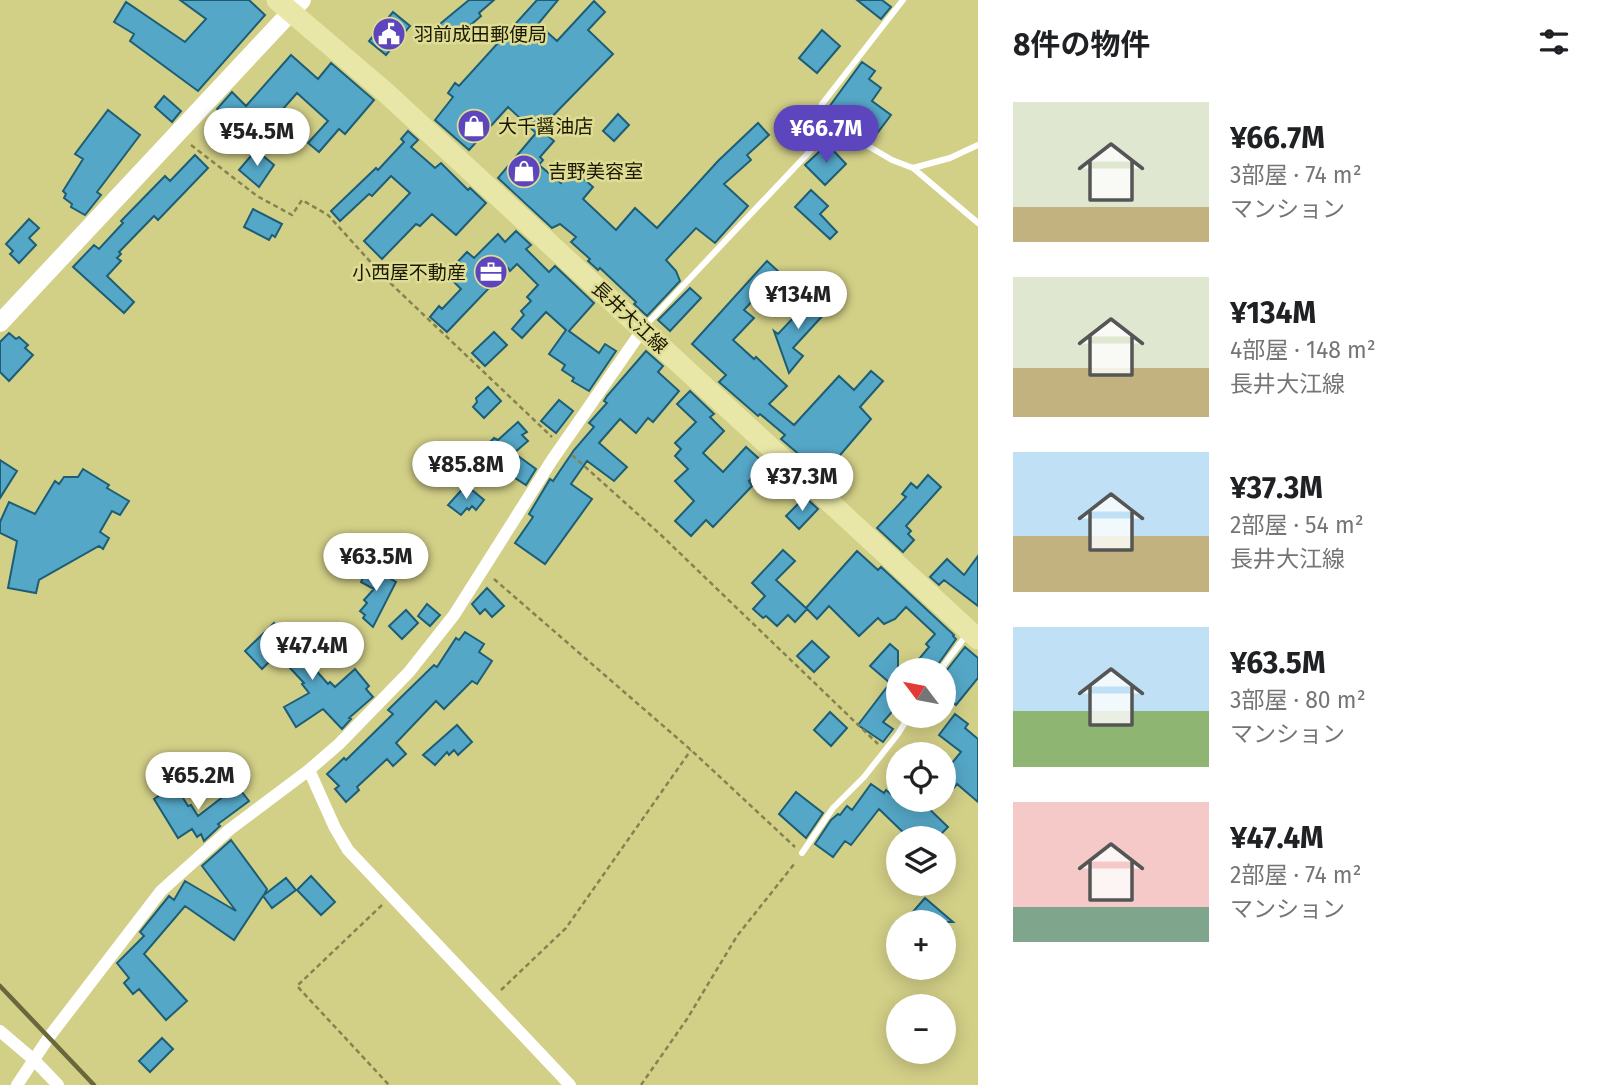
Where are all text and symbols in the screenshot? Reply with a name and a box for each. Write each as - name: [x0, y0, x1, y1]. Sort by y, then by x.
- public building icon: 羽前成田郵便局: [370, 15, 408, 53]
- place label: 羽前成田郵便局: [414, 23, 547, 46]
- icon: filters: [1535, 23, 1573, 61]
- text: 8件の物件: [1013, 27, 1150, 63]
- pin: ¥66.7M: [769, 106, 883, 165]
- shop icon: 大千醤油店: [455, 107, 493, 145]
- pin: ¥54.5M: [200, 108, 314, 168]
- text: ¥66.7M: [790, 114, 862, 142]
- place label: 大千醤油店: [498, 115, 593, 138]
- text: ¥54.5M: [220, 117, 294, 145]
- text: ¥66.7M: [1230, 120, 1325, 156]
- icon: home: [1069, 130, 1153, 214]
- shop icon: 吉野美容室: [505, 152, 543, 190]
- place label: 吉野美容室: [548, 160, 643, 183]
- text: 3部屋 · 74 m²: [1230, 161, 1362, 189]
- text: マンション: [1230, 195, 1345, 223]
- office icon: 小西屋不動産: [472, 253, 510, 291]
- place label: 小西屋不動産: [352, 261, 466, 284]
- pin: ¥134M: [749, 272, 847, 331]
- street label: 長井大江線: [587, 277, 672, 358]
- text: ¥134M: [765, 280, 831, 308]
- text: ¥134M: [1230, 295, 1316, 331]
- icon: home: [1069, 305, 1153, 389]
- text: 4部屋 · 148 m²: [1230, 336, 1376, 364]
- text: 長井大江線: [1230, 370, 1345, 398]
- pin: ¥85.8M: [409, 442, 523, 501]
- text: ¥85.8M: [428, 450, 504, 478]
- pin: ¥37.3M: [745, 454, 859, 513]
- text: ¥37.3M: [766, 462, 838, 490]
- text: ¥37.3M: [1230, 470, 1323, 506]
- icon: home: [1069, 480, 1153, 564]
- text: 2部屋 · 54 m²: [1230, 511, 1364, 539]
- pin: ¥63.5M: [319, 534, 433, 593]
- text: ¥63.5M: [339, 542, 413, 570]
- text: 長井大江線: [1230, 545, 1345, 573]
- pin: ¥47.4M: [255, 622, 369, 682]
- text: ¥47.4M: [276, 631, 348, 659]
- text: ¥63.5M: [1230, 645, 1326, 681]
- icon: home: [1069, 655, 1153, 739]
- north arrow: [886, 658, 956, 728]
- map controls: [886, 658, 956, 1064]
- text: 3部屋 · 80 m²: [1230, 686, 1366, 714]
- text: マンション: [1230, 720, 1345, 748]
- button: locate: [886, 742, 956, 812]
- pin: ¥65.2M: [141, 752, 255, 812]
- text: ¥65.2M: [161, 761, 235, 789]
- text: ¥47.4M: [1230, 820, 1324, 856]
- button: layers: [886, 826, 956, 896]
- icon: home: [1069, 830, 1153, 914]
- text: 2部屋 · 74 m²: [1230, 861, 1362, 889]
- text: マンション: [1230, 895, 1345, 923]
- button: +: [886, 910, 956, 980]
- button: −: [886, 994, 956, 1064]

